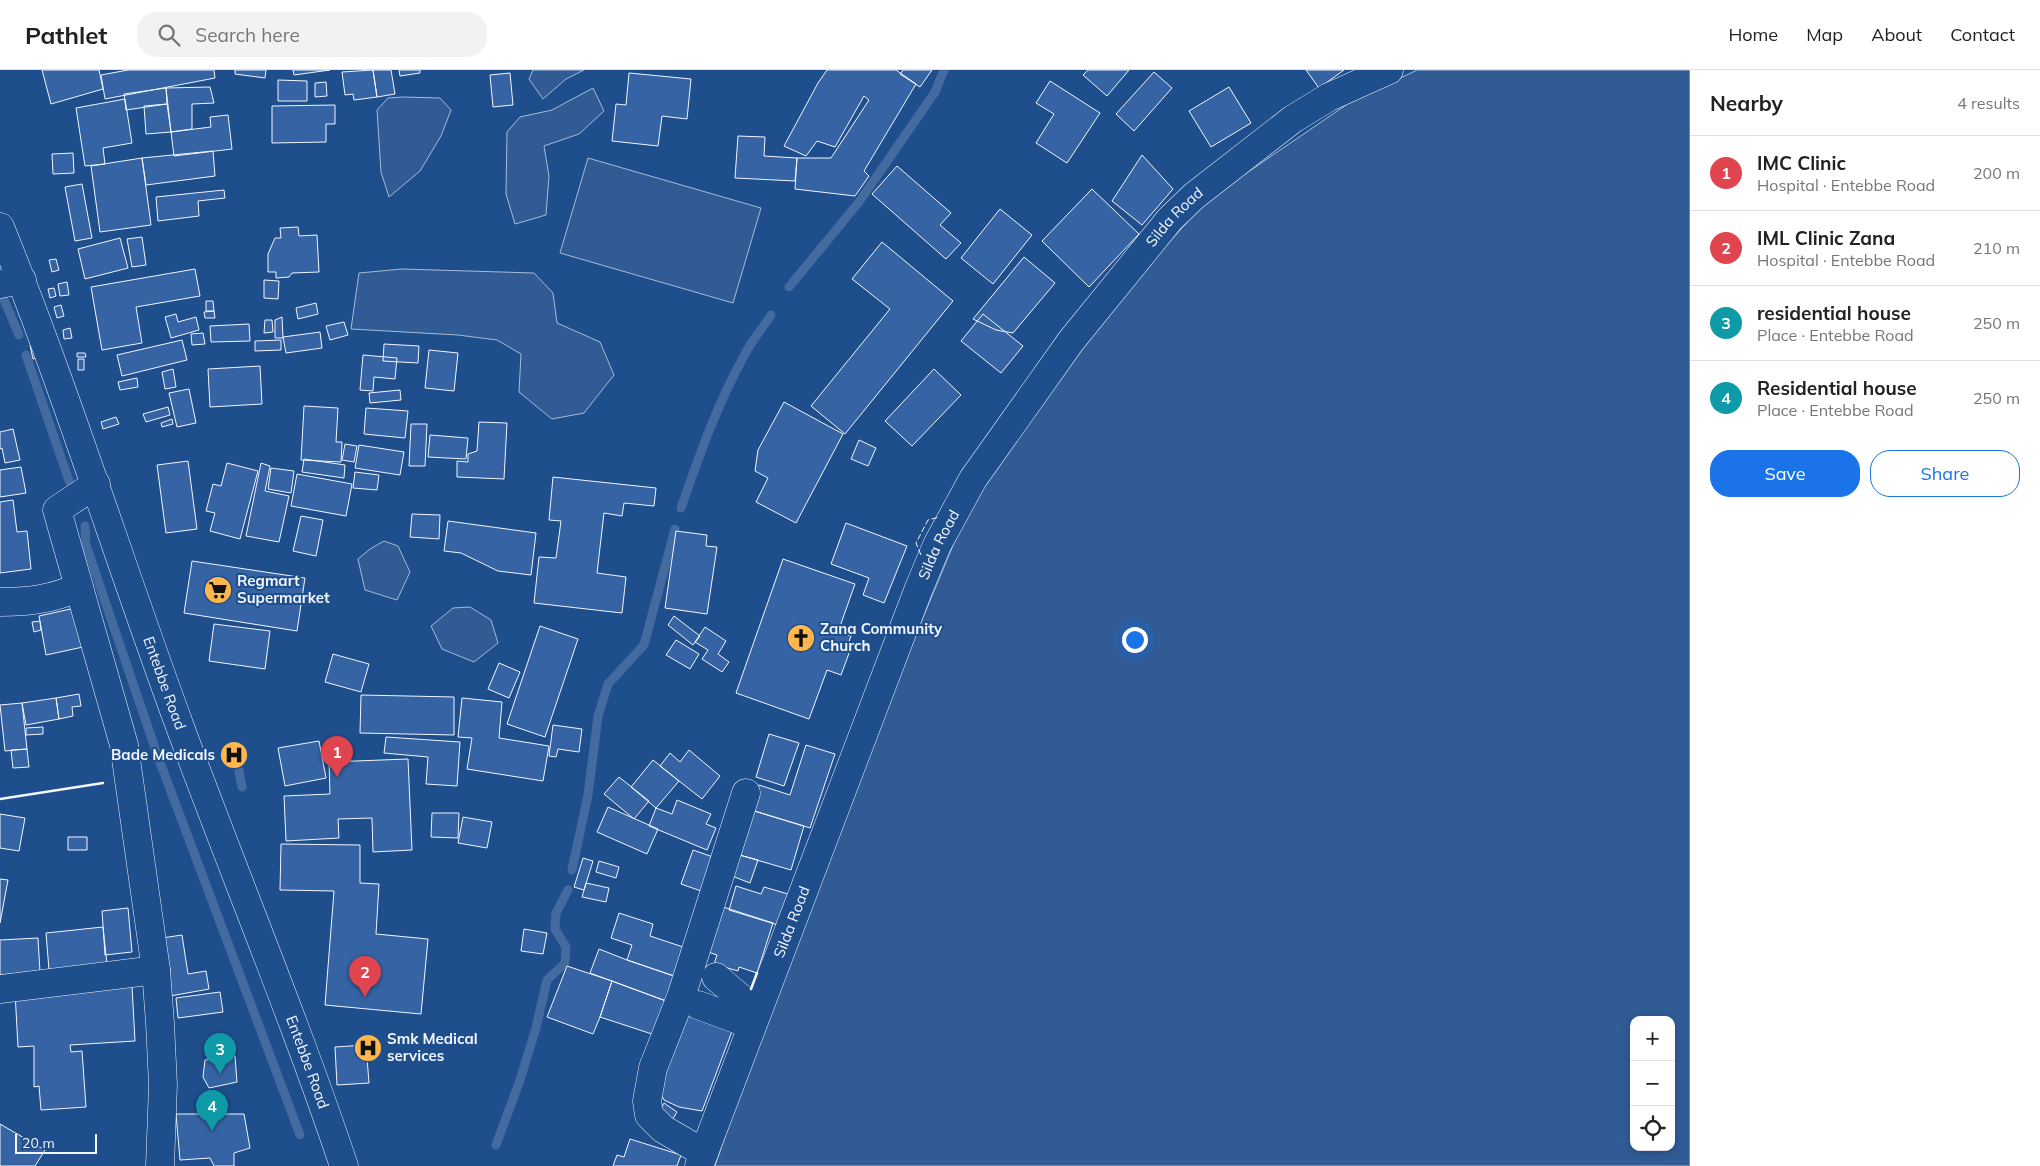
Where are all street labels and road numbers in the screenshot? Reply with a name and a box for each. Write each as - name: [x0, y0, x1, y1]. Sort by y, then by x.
- street label: Silda Road: [1141, 183, 1206, 251]
- street label: Silda Road: [914, 506, 963, 582]
- street label: Entebbe Road: [139, 634, 190, 732]
- street label: Silda Road: [769, 883, 814, 960]
- street label: Entebbe Road: [282, 1013, 333, 1111]

